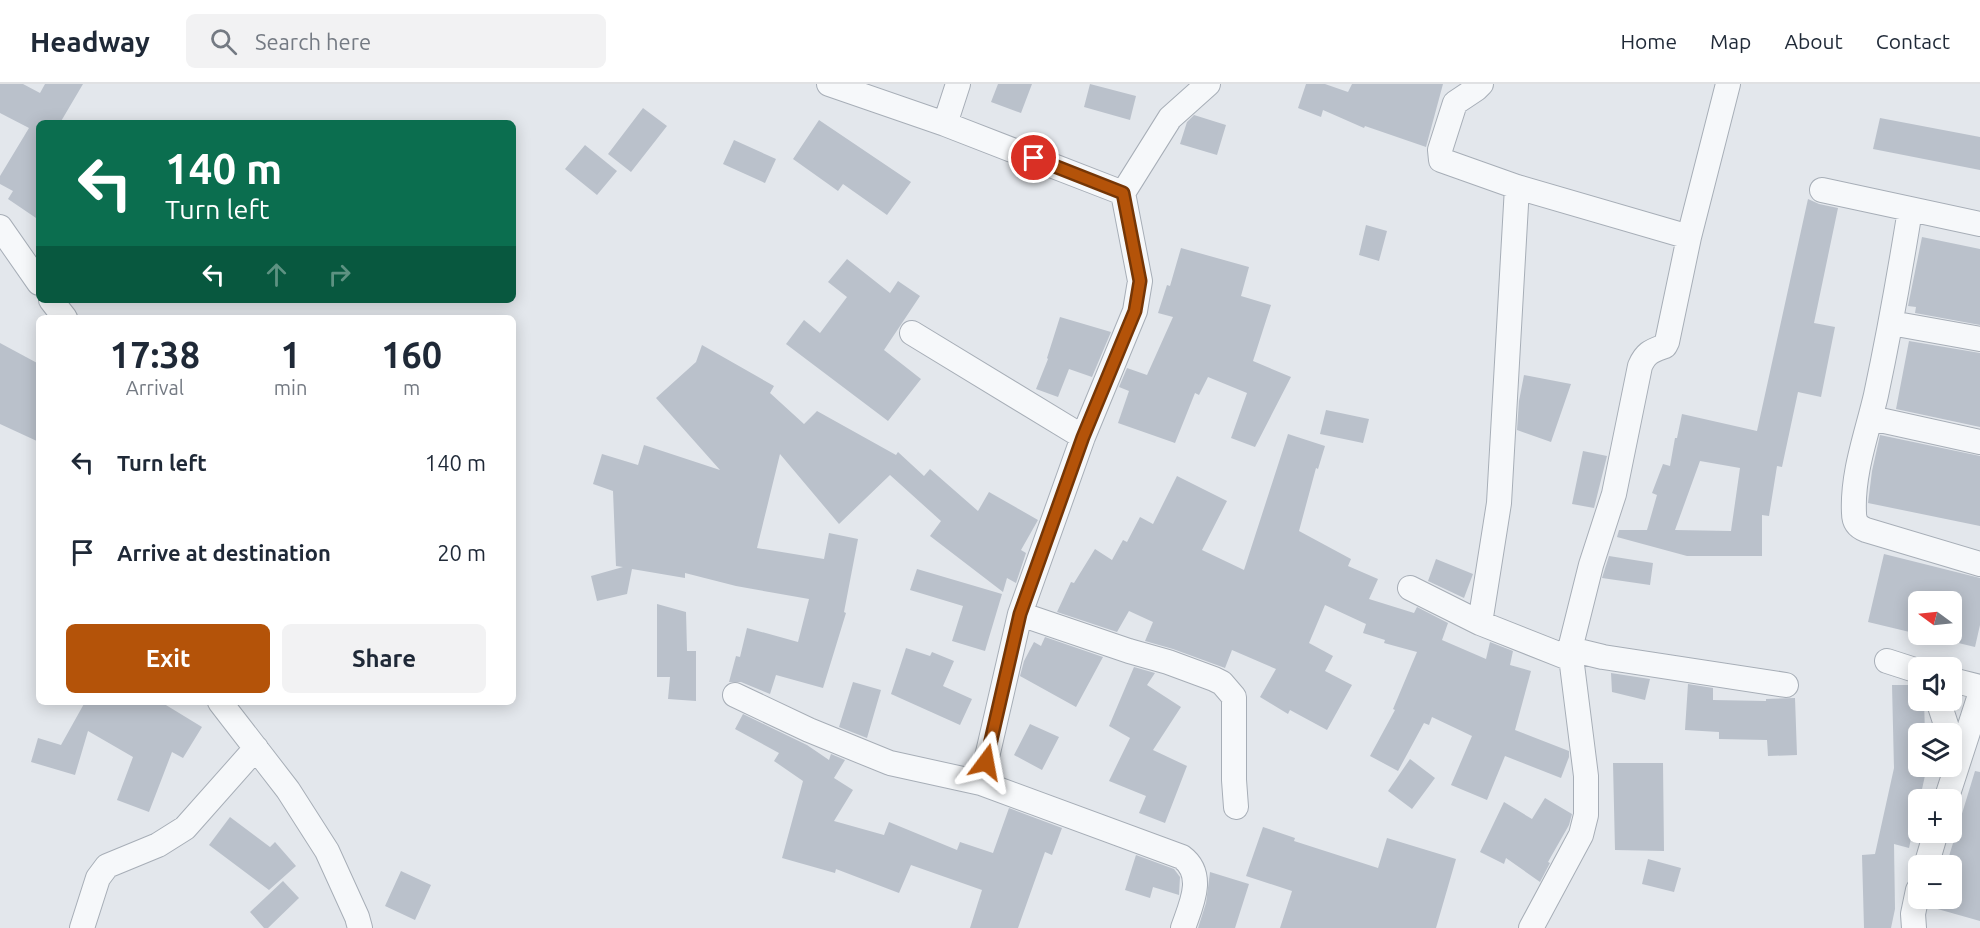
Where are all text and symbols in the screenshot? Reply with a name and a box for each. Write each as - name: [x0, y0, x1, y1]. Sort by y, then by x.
- search box: [186, 14, 606, 68]
- icon: search: [207, 25, 240, 58]
- text: Headway: [30, 26, 150, 57]
- text: Search here: [255, 29, 371, 54]
- text: Home: [1620, 29, 1677, 53]
- text: Map: [1710, 29, 1751, 53]
- text: About: [1784, 29, 1843, 53]
- text: Contact: [1876, 29, 1950, 53]
- pin: [1008, 132, 1059, 183]
- icon: arrive: [1017, 141, 1050, 174]
- icon: left: [66, 144, 144, 222]
- text: 140 m: [165, 145, 282, 192]
- text: Turn left: [165, 194, 269, 224]
- icon: left: [197, 258, 230, 291]
- icon: ahead: [260, 258, 293, 291]
- icon: right: [323, 258, 356, 291]
- text: 17:38: [110, 334, 200, 375]
- text: 1: [280, 334, 301, 375]
- text: 160: [381, 334, 442, 375]
- text: Arrival: [126, 376, 184, 399]
- text: min: [274, 376, 307, 399]
- text: m: [403, 376, 420, 399]
- icon: left: [66, 446, 99, 479]
- text: Turn left: [117, 450, 207, 475]
- text: 140 m: [425, 450, 486, 475]
- icon: arrive: [66, 536, 99, 569]
- text: Arrive at destination: [117, 540, 331, 565]
- text: 20 m: [437, 540, 486, 565]
- north arrow: [1908, 591, 1962, 645]
- map controls: [1908, 591, 1962, 909]
- button: Exit: [66, 624, 270, 693]
- button: Share: [282, 624, 486, 693]
- button: sound: [1908, 657, 1962, 711]
- button: layers: [1908, 723, 1962, 777]
- position arrow: [954, 730, 1018, 794]
- button: +: [1908, 789, 1962, 843]
- button: −: [1908, 855, 1962, 909]

